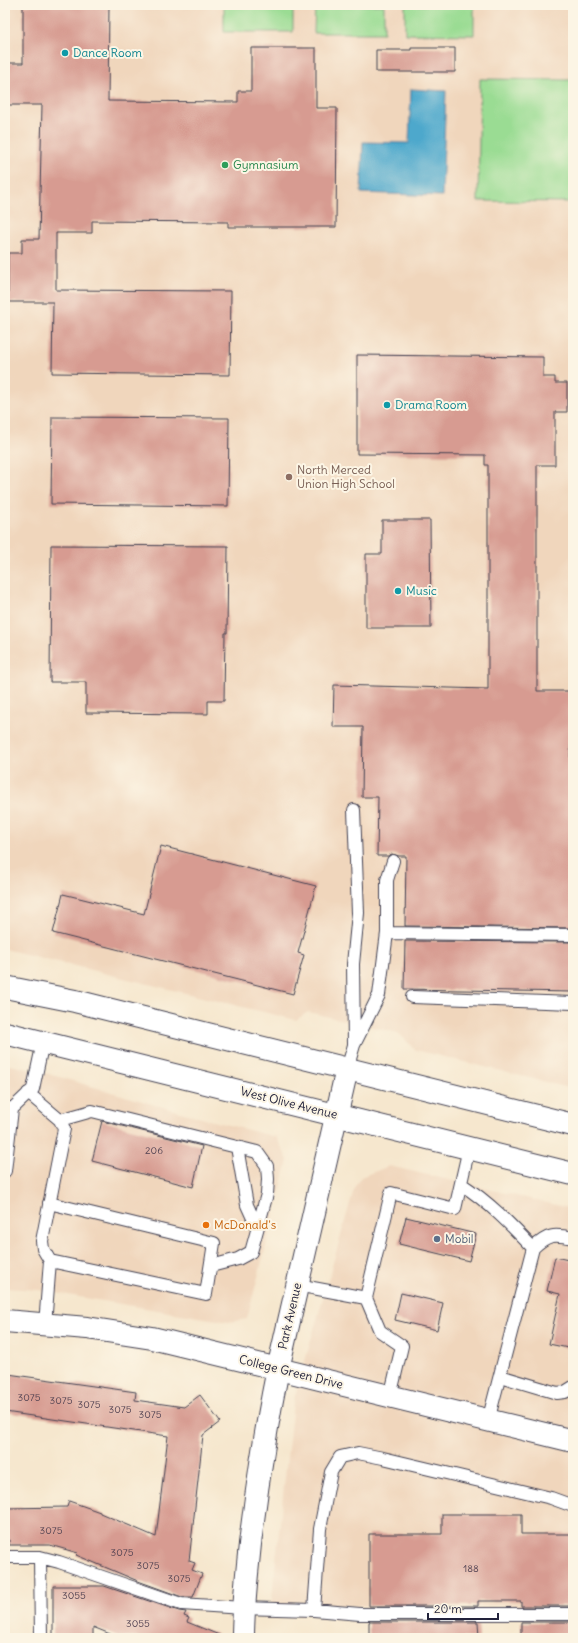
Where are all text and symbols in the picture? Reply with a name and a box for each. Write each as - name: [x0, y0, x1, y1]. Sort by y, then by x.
- place label: Dance Room: [73, 45, 143, 60]
- marker: Dance Room: [60, 48, 70, 58]
- place label: Gymnasium: [233, 157, 299, 172]
- marker: Gymnasium: [220, 160, 230, 170]
- place label: Drama Room: [395, 397, 467, 412]
- marker: Drama Room: [382, 400, 392, 410]
- place label: North Merced Union High School: [297, 462, 395, 491]
- marker: North Merced Union High School: [284, 472, 294, 482]
- place label: Music: [406, 583, 437, 598]
- marker: Music: [393, 586, 403, 596]
- street label: West Olive Avenue: [239, 1083, 339, 1122]
- house number: 206: [145, 1144, 163, 1157]
- place label: McDonald's: [214, 1217, 276, 1232]
- marker: McDonald's: [201, 1220, 211, 1230]
- place label: Mobil: [445, 1231, 473, 1246]
- marker: Mobil: [432, 1234, 442, 1244]
- street label: Park Avenue: [275, 1281, 304, 1351]
- street label: College Green Drive: [238, 1351, 345, 1392]
- house number: 3075: [18, 1391, 41, 1404]
- house number: 3075: [50, 1394, 73, 1407]
- house number: 3075: [78, 1398, 101, 1411]
- house number: 3075: [109, 1403, 132, 1416]
- house number: 3075: [139, 1408, 162, 1421]
- house number: 3075: [40, 1524, 63, 1537]
- house number: 3075: [111, 1546, 134, 1559]
- house number: 3075: [137, 1559, 160, 1572]
- house number: 188: [463, 1562, 479, 1575]
- house number: 3075: [168, 1572, 191, 1585]
- house number: 3055: [62, 1589, 86, 1602]
- scale bar: [428, 1595, 498, 1621]
- text: 20 m: [434, 1601, 462, 1616]
- house number: 3055: [126, 1617, 150, 1630]

